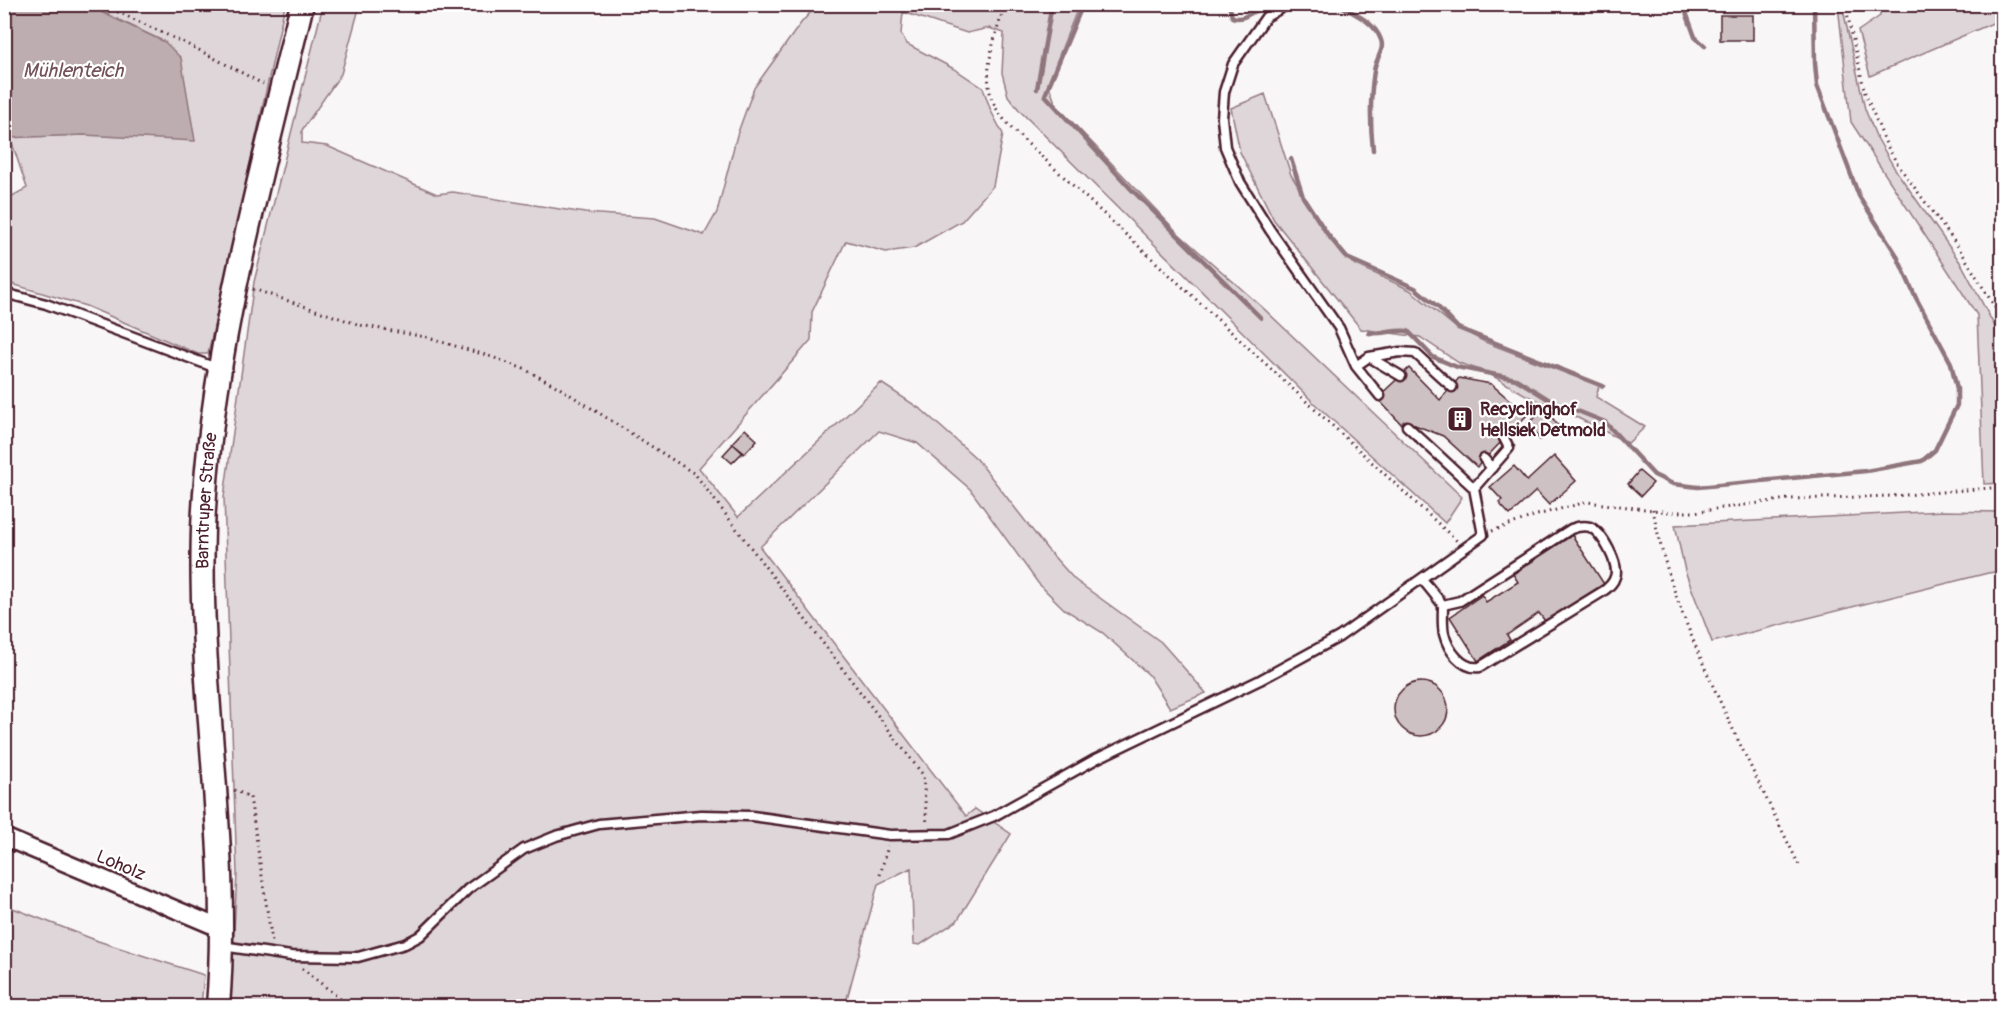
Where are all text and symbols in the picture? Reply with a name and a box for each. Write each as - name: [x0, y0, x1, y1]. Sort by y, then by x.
- water label: Mühlenteich: [23, 58, 125, 83]
- place label: Recyclinghof Hellsiek Detmold: [1480, 398, 1606, 442]
- building icon: Recyclinghof Hellsiek Detmold: [1445, 404, 1475, 434]
- street label: Barntruper Straße: [191, 431, 223, 569]
- street label: Loholz: [93, 845, 149, 886]

